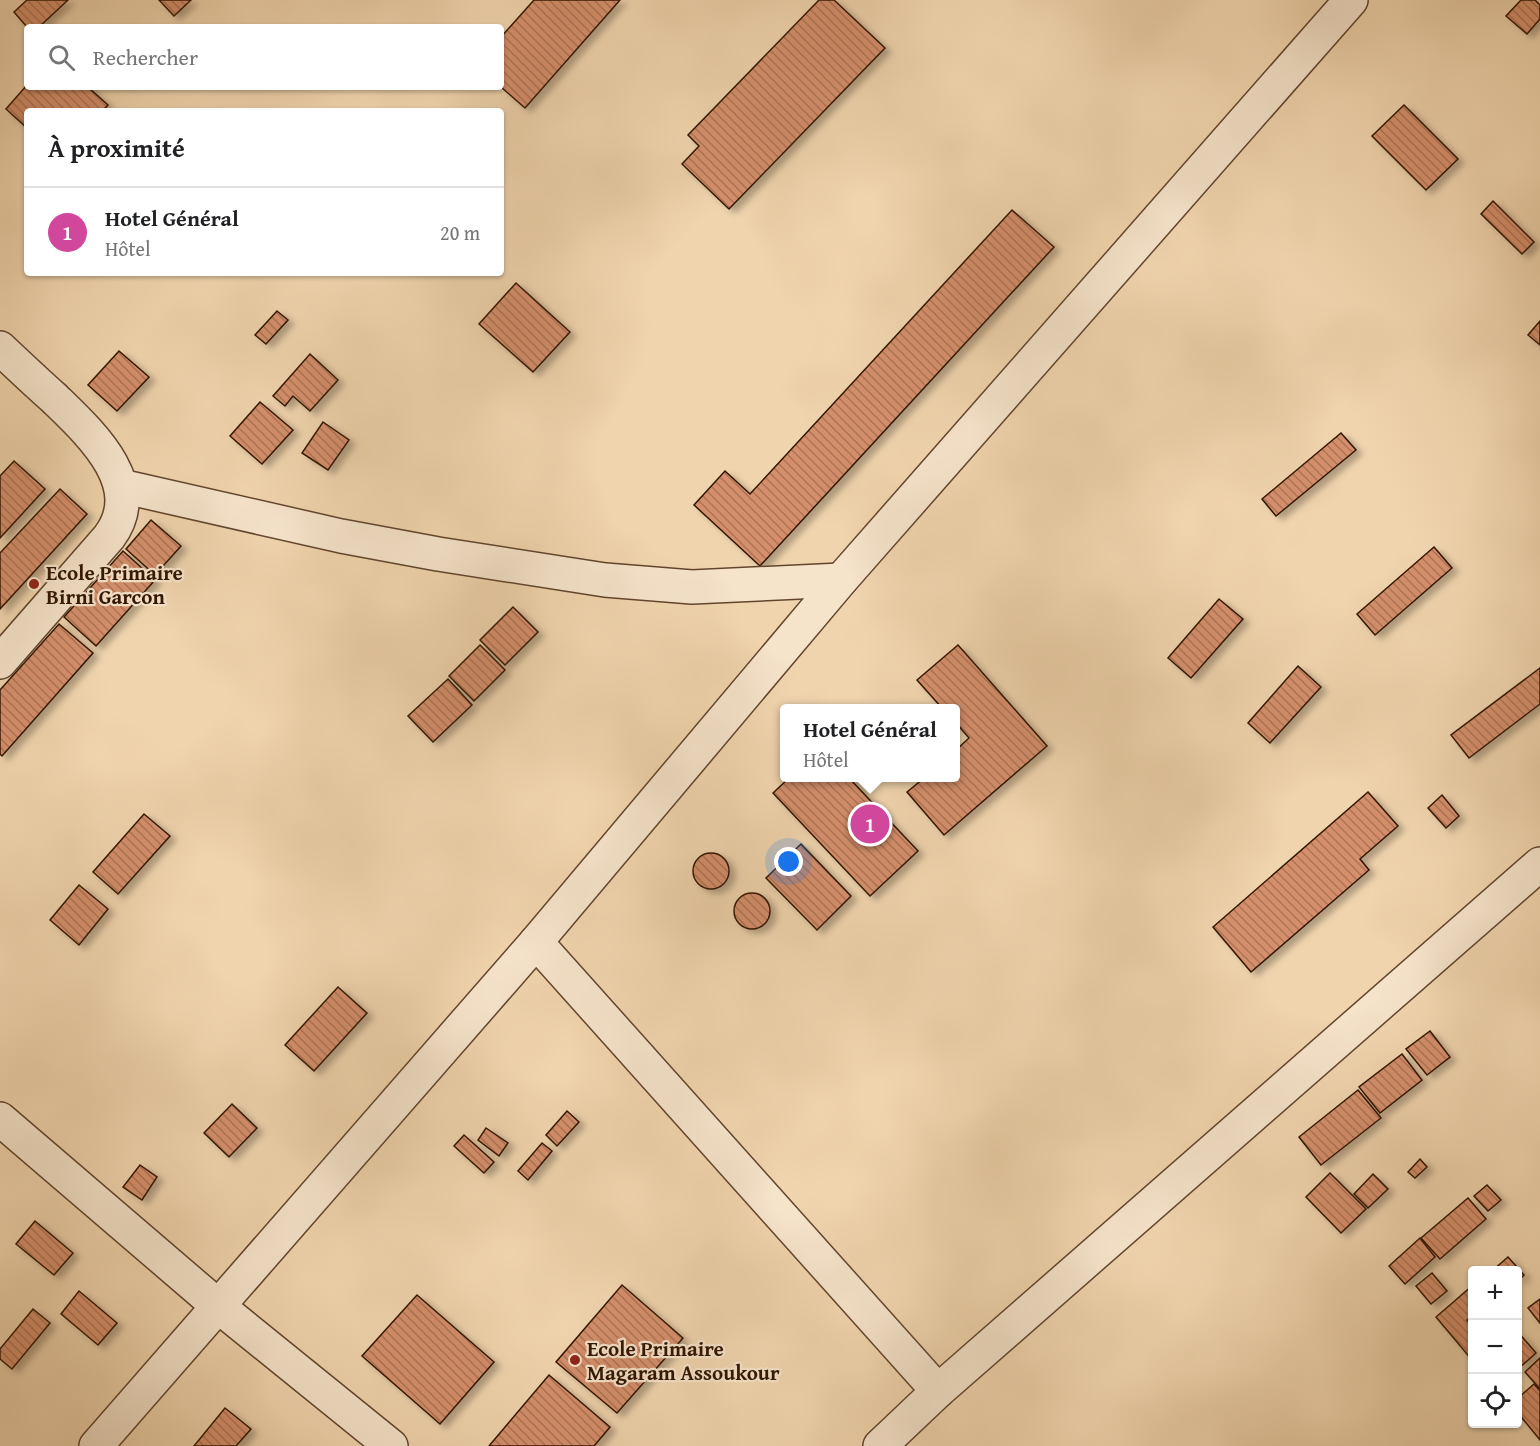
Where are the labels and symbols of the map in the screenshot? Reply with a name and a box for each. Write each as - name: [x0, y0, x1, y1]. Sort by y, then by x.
- place label: Ecole Primaire Birni Garcon: [46, 557, 183, 612]
- marker: Ecole Primaire Birni Garcon: [27, 577, 41, 591]
- pin: 1: [850, 802, 890, 846]
- your location: [774, 847, 803, 876]
- place label: Ecole Primaire Magaram Assoukour: [587, 1333, 780, 1388]
- marker: Ecole Primaire Magaram Assoukour: [568, 1353, 582, 1367]

